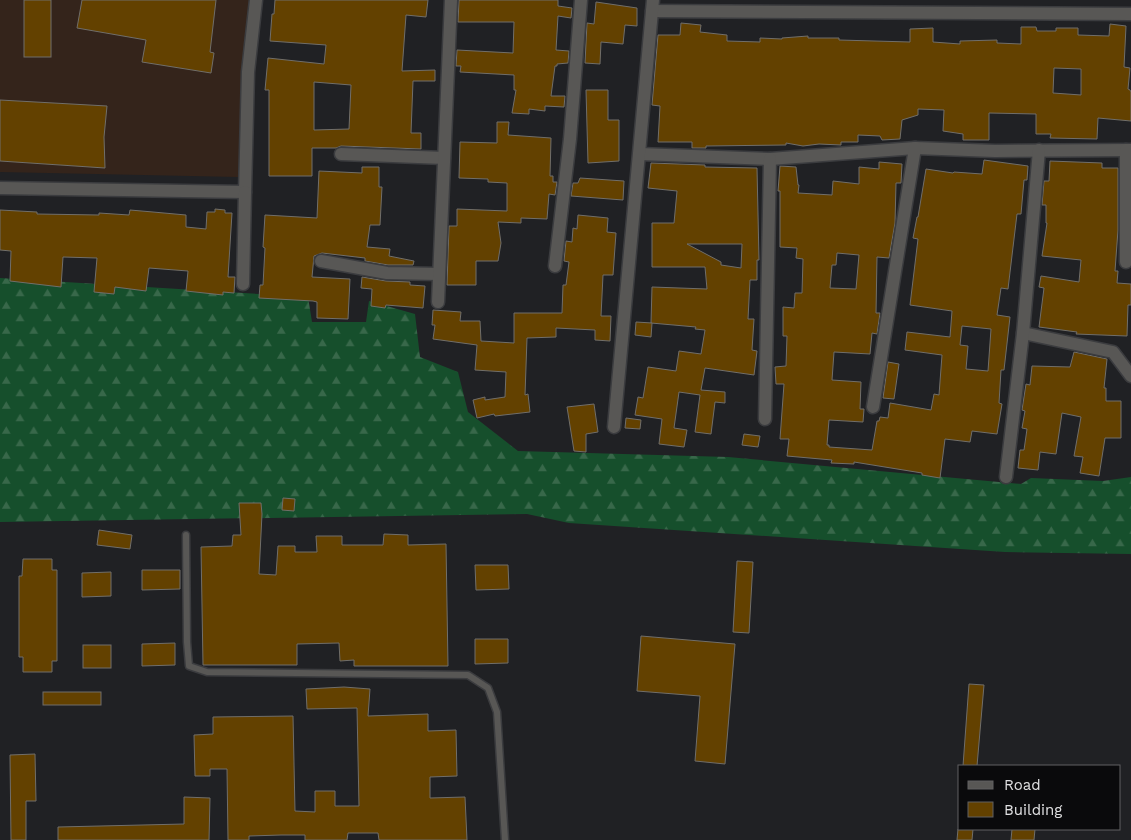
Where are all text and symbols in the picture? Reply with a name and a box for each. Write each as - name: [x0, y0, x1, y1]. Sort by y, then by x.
- legend: [958, 765, 1121, 830]
- text: Road: [1004, 776, 1041, 794]
- text: Building: [1004, 801, 1062, 819]

